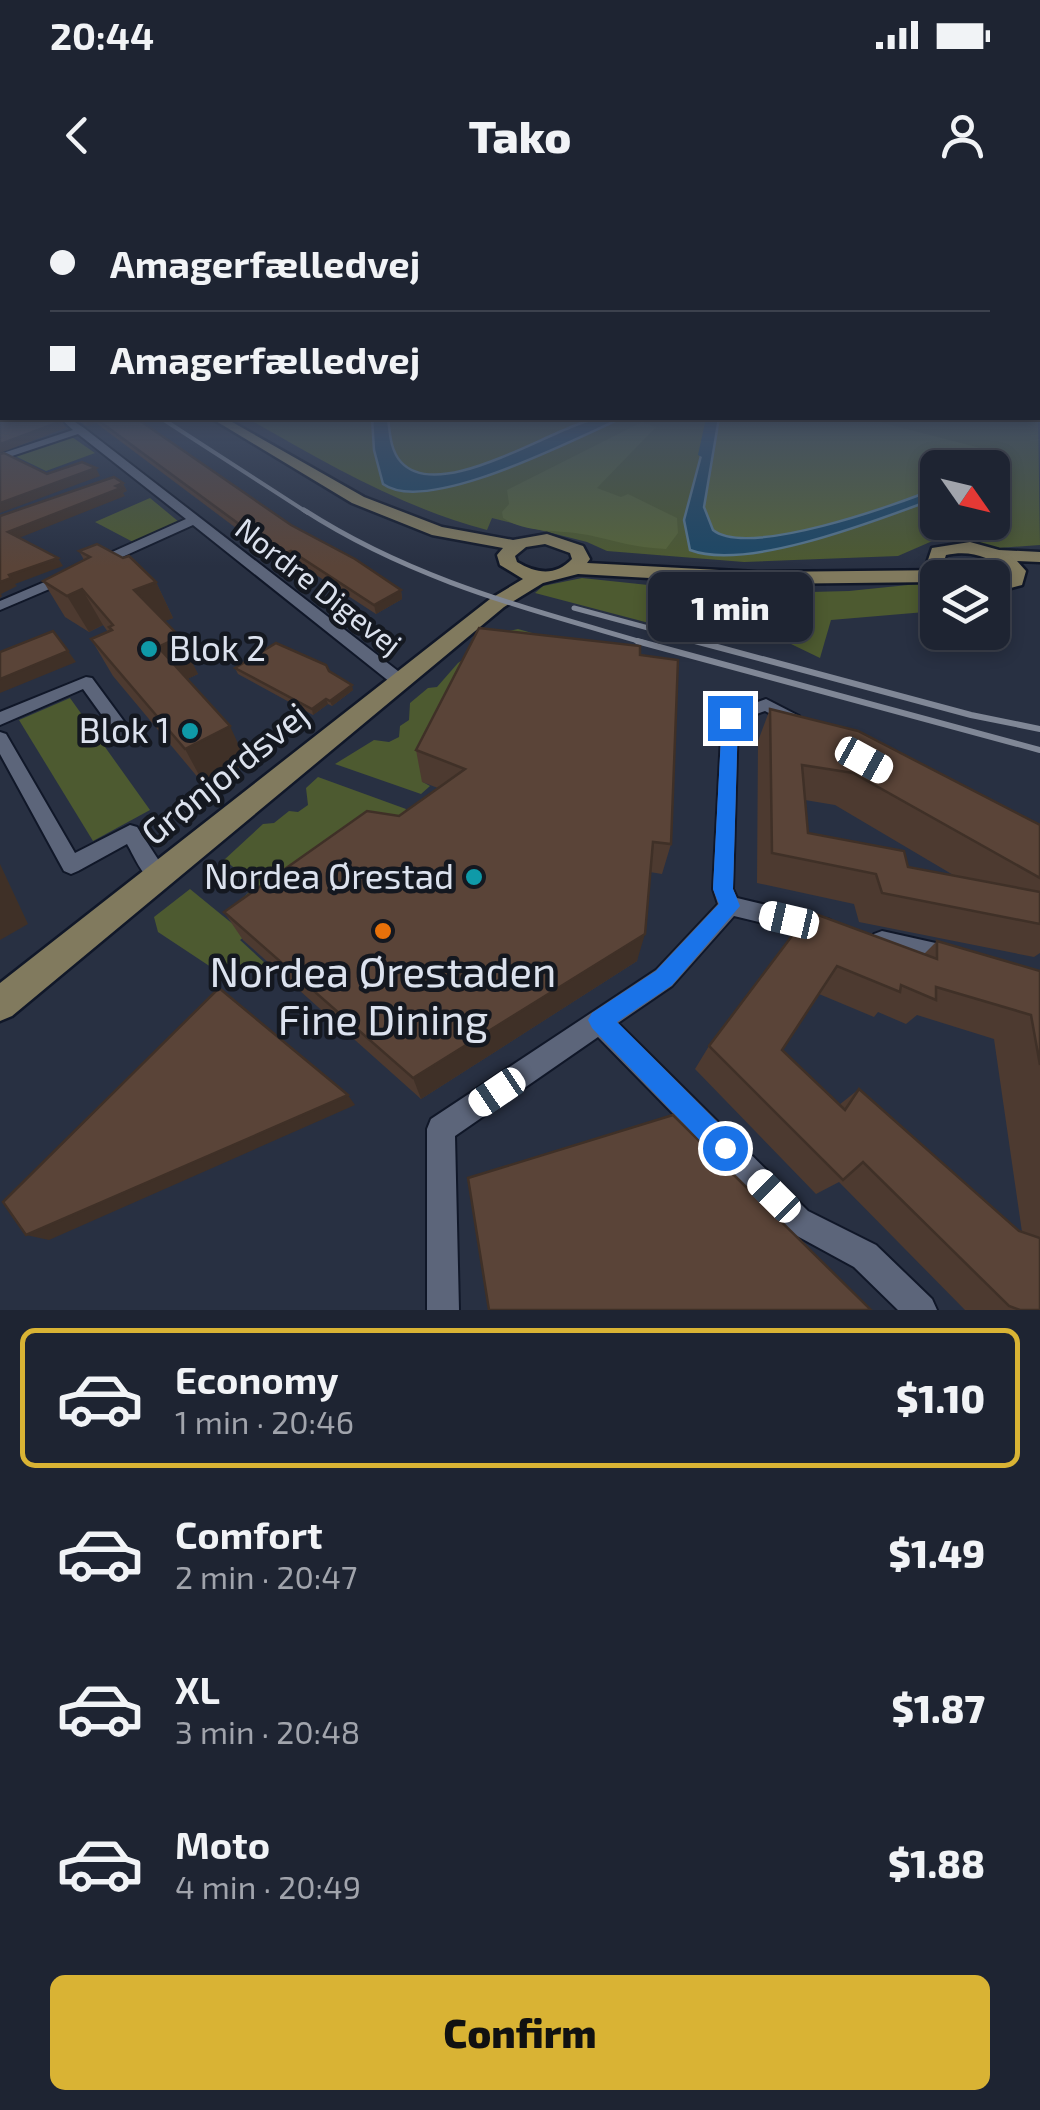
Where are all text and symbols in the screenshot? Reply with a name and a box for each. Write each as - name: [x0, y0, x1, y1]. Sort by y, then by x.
- text: 20:44: [50, 12, 154, 58]
- icon: back: [50, 108, 105, 163]
- text: Tako: [469, 108, 571, 162]
- icon: person: [935, 108, 990, 163]
- text: Amagerfælledvej: [110, 240, 420, 286]
- text: Amagerfælledvej: [110, 336, 420, 382]
- north arrow: [920, 450, 1010, 540]
- map controls: [920, 450, 1010, 650]
- street label: Nordre Digevej: [229, 509, 409, 661]
- button: layers: [920, 560, 1010, 650]
- callout: 1 min: [648, 573, 812, 643]
- text: 1 min: [691, 588, 770, 626]
- place label: Blok 2: [169, 626, 266, 668]
- marker: Blok 2: [138, 638, 160, 660]
- street label: Grønjordsvej: [132, 693, 316, 852]
- route end: [708, 696, 753, 741]
- place label: Blok 1: [79, 708, 170, 750]
- marker: Blok 1: [179, 720, 201, 742]
- car: [830, 732, 898, 788]
- place label: Nordea Ørestad: [204, 854, 454, 896]
- marker: Nordea Ørestad: [463, 866, 485, 888]
- car: [756, 899, 822, 941]
- marker: Nordea Ørestaden Fine Dining: [372, 920, 394, 942]
- place label: Nordea Ørestaden Fine Dining: [209, 945, 557, 1043]
- car: [464, 1063, 530, 1121]
- route start: [703, 1126, 748, 1171]
- car: [742, 1164, 806, 1228]
- icon: car: [55, 1353, 145, 1443]
- text: Economy: [175, 1356, 339, 1402]
- text: $1.10: [896, 1375, 985, 1421]
- text: 1 min · 20:46: [175, 1402, 354, 1440]
- icon: car: [55, 1508, 145, 1598]
- text: Comfort: [175, 1511, 323, 1557]
- text: $1.49: [889, 1530, 985, 1576]
- text: 2 min · 20:47: [175, 1557, 357, 1595]
- icon: car: [55, 1663, 145, 1753]
- text: XL: [175, 1666, 220, 1712]
- text: $1.87: [892, 1685, 985, 1731]
- text: 3 min · 20:48: [175, 1712, 360, 1750]
- icon: car: [55, 1818, 145, 1908]
- text: Moto: [175, 1821, 270, 1867]
- text: $1.88: [888, 1840, 985, 1886]
- text: 4 min · 20:49: [175, 1867, 361, 1905]
- button: Confirm: [50, 1975, 990, 2090]

